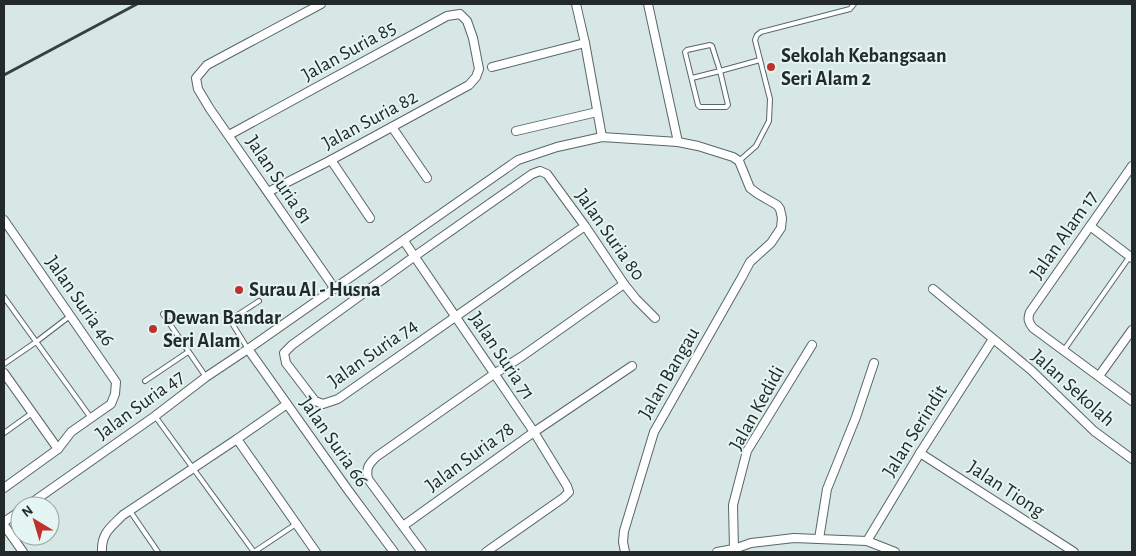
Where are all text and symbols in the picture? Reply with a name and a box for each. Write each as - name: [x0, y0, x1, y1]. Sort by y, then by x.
- street label: Jalan Suria 85: [299, 17, 399, 85]
- place label: Sekolah Kebangsaan Seri Alam 2: [781, 46, 947, 89]
- marker: Sekolah Kebangsaan Seri Alam 2: [765, 61, 777, 73]
- street label: Jalan Suria 82: [319, 87, 421, 153]
- street label: Jalan Suria 81: [242, 132, 316, 228]
- street label: Jalan Suria 80: [571, 186, 649, 284]
- street label: Jalan Alam 17: [1026, 187, 1102, 283]
- street label: Jalan Suria 46: [42, 252, 118, 350]
- place label: Surau Al - Husna: [249, 280, 381, 300]
- marker: Surau Al - Husna: [233, 284, 245, 296]
- place label: Dewan Bandar Seri Alam: [163, 308, 281, 351]
- street label: Jalan Suria 71: [465, 308, 539, 404]
- street label: Jalan Suria 74: [325, 315, 421, 391]
- marker: Dewan Bandar Seri Alam: [147, 323, 159, 335]
- street label: Jalan Bangau: [635, 324, 703, 422]
- street label: Jalan Sekolah: [1028, 346, 1118, 430]
- street label: Jalan Kedidi: [726, 363, 788, 453]
- street label: Jalan Suria 47: [92, 366, 188, 444]
- street label: Jalan Serindit: [879, 381, 951, 480]
- street label: Jalan Suria 66: [296, 393, 372, 491]
- street label: Jalan Suria 78: [422, 418, 518, 496]
- street label: Jalan Tiong: [964, 457, 1048, 521]
- north arrow: [10, 496, 60, 546]
- text: N: [19, 503, 36, 520]

